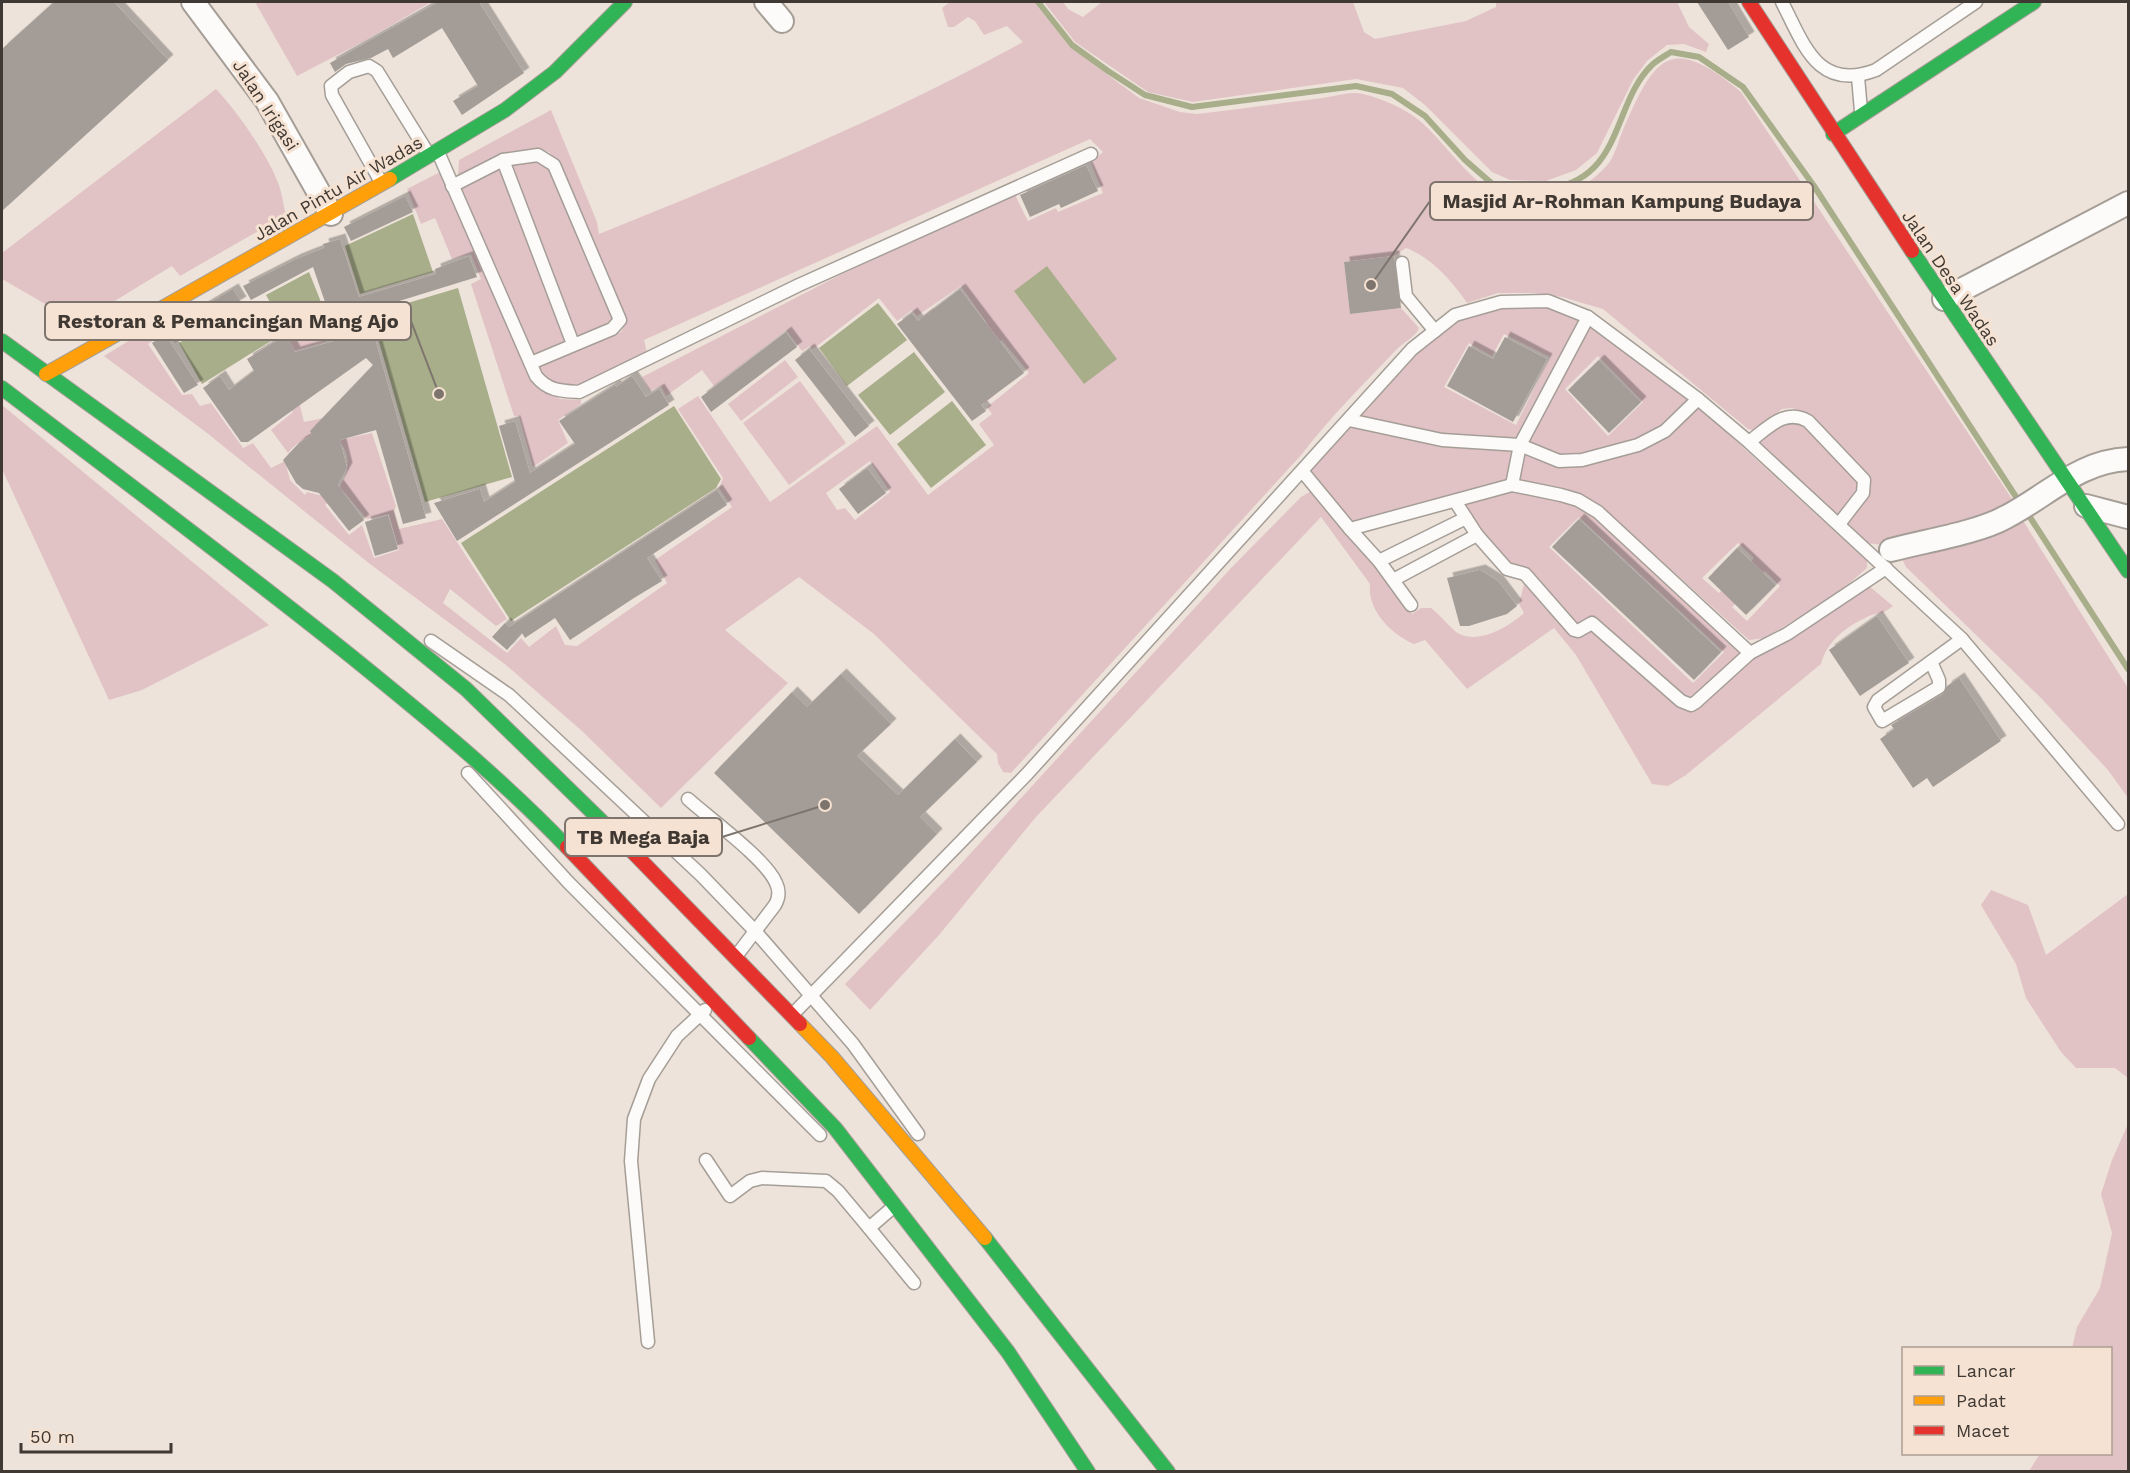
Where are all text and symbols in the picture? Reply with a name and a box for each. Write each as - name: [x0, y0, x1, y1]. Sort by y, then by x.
- street label: Jalan Irigasi: [229, 55, 303, 155]
- street label: Jalan Pintu Air Wadas: [250, 131, 426, 245]
- callout: Masjid Ar-Rohman Kampung Budaya: [1430, 182, 1813, 220]
- text: Masjid Ar-Rohman Kampung Budaya: [1443, 189, 1802, 213]
- street label: Jalan Desa Wadas: [1898, 206, 2004, 350]
- callout: Restoran & Pemancingan Mang Ajo: [45, 302, 411, 340]
- text: Restoran & Pemancingan Mang Ajo: [57, 309, 399, 333]
- callout: TB Mega Baja: [565, 818, 722, 856]
- text: TB Mega Baja: [576, 825, 710, 849]
- legend: [1902, 1347, 2112, 1455]
- text: Lancar: [1956, 1360, 2016, 1381]
- text: Padat: [1956, 1390, 2006, 1411]
- scale bar: [21, 1416, 171, 1454]
- text: Macet: [1956, 1420, 2010, 1441]
- text: 50 m: [30, 1426, 75, 1447]

